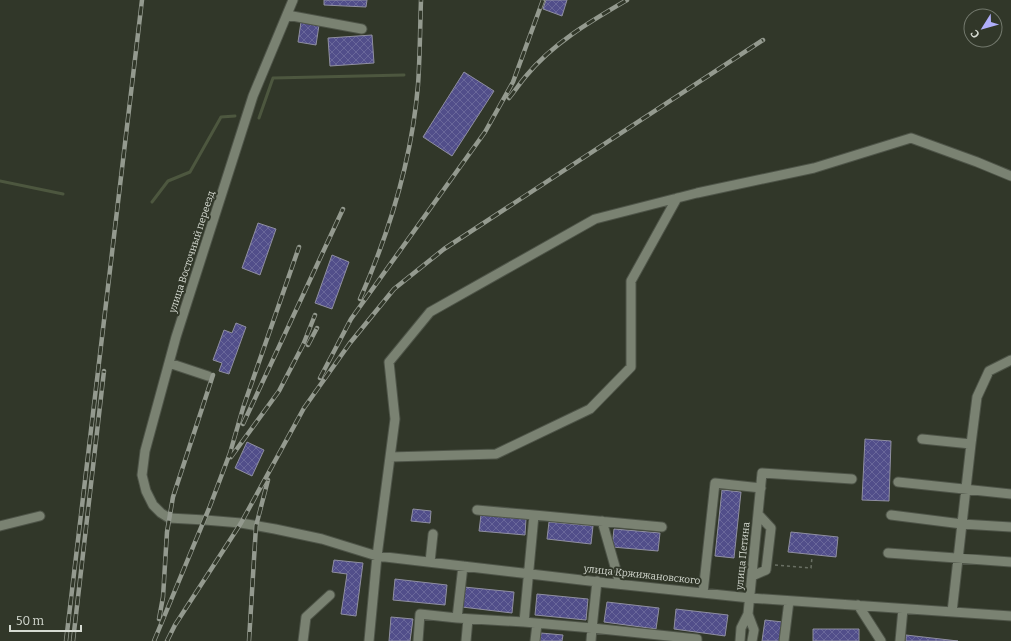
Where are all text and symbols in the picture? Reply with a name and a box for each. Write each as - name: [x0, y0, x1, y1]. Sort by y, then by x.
- north arrow: [963, 8, 1003, 48]
- text: С: [968, 27, 983, 40]
- street label: улица Восточный переезд: [166, 189, 217, 315]
- street label: улица Петина: [733, 521, 753, 592]
- street label: улица Кржижановского: [582, 563, 701, 587]
- scale bar: [10, 607, 81, 633]
- text: 50 m: [16, 614, 45, 628]

